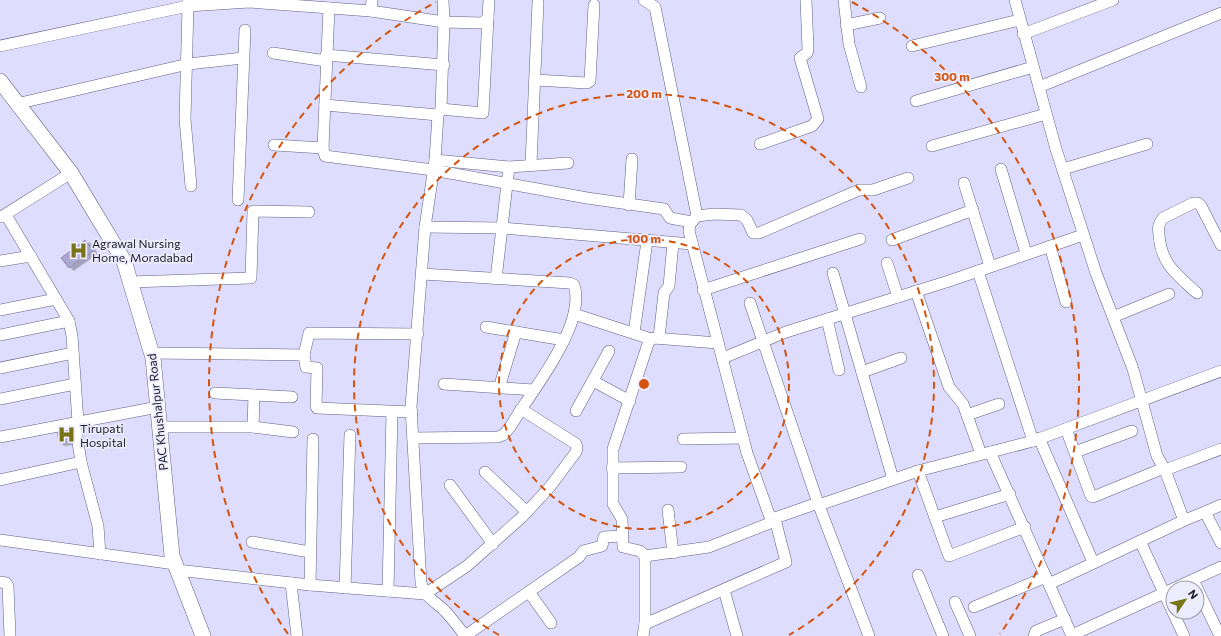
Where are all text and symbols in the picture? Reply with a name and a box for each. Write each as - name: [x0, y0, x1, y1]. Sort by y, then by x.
- text: 300 m: [934, 69, 970, 83]
- text: 200 m: [626, 86, 662, 100]
- text: 100 m: [627, 231, 661, 245]
- place label: Agrawal Nursing Home, Moradabad: [92, 236, 193, 264]
- hospital icon: Agrawal Nursing Home, Moradabad: [69, 240, 89, 260]
- street label: PAC Khushalpur Road: [144, 353, 170, 471]
- centre of rings: [637, 377, 651, 391]
- place label: Tirupati Hospital: [80, 421, 126, 449]
- hospital icon: Tirupati Hospital: [57, 425, 77, 445]
- north arrow: [1165, 580, 1205, 620]
- text: N: [1186, 587, 1201, 601]

